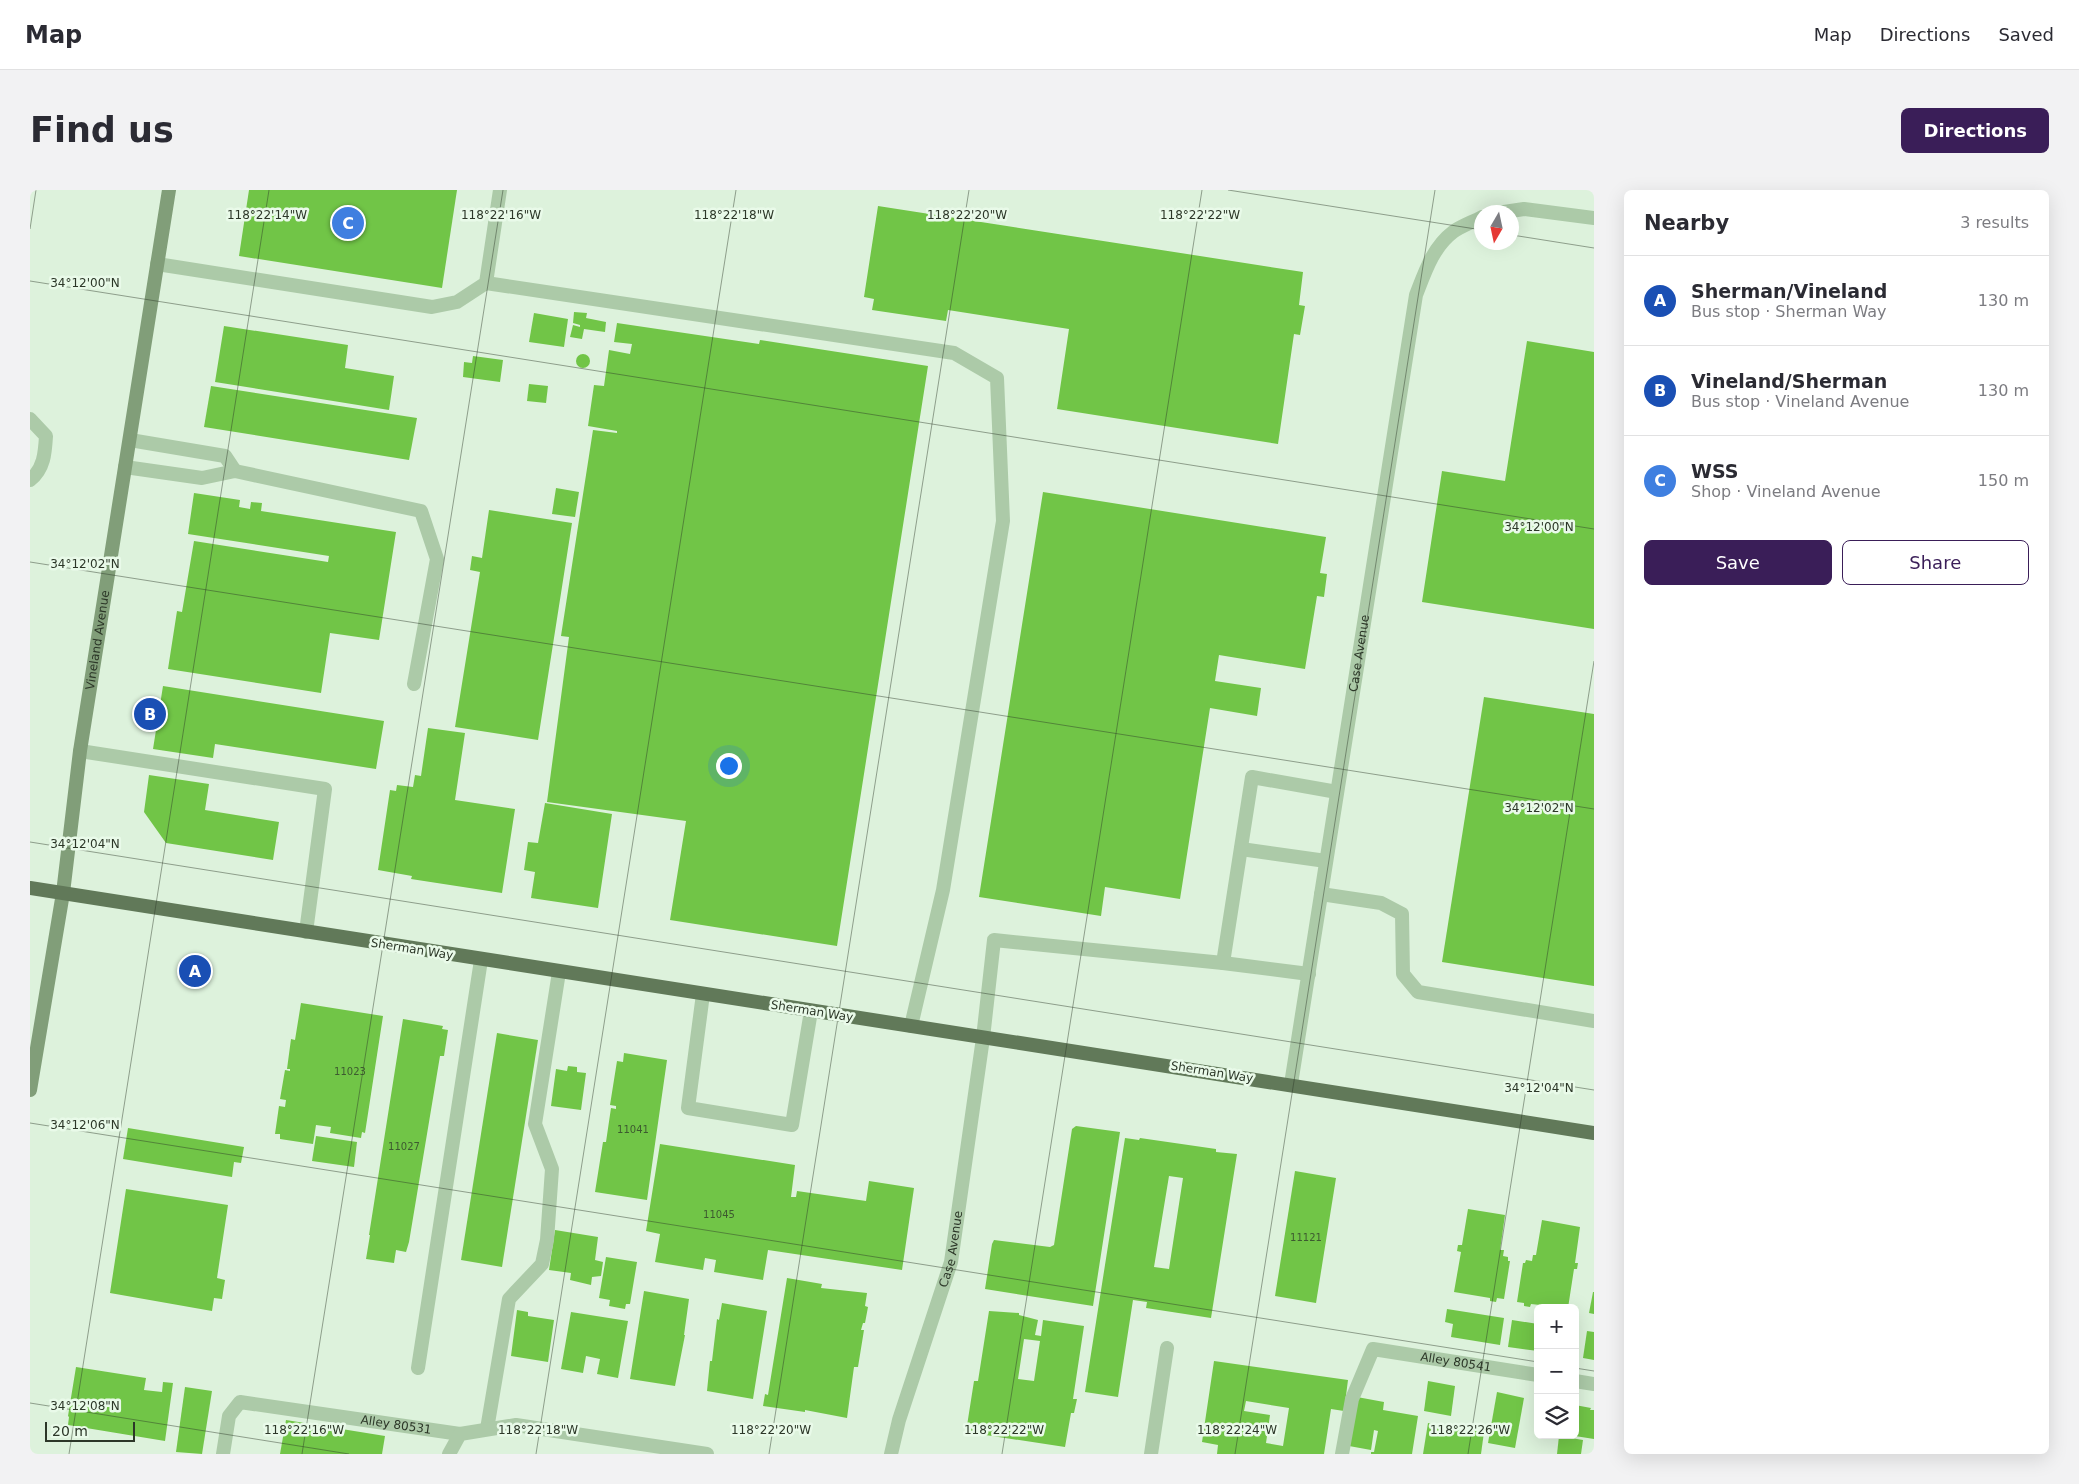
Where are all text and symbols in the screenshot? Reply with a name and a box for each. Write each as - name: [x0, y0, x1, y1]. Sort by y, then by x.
- text: Map: [25, 21, 82, 49]
- text: Map: [1814, 24, 1852, 45]
- text: Directions: [1880, 24, 1970, 45]
- text: Saved: [1998, 24, 2054, 45]
- button: Directions: [1901, 108, 2049, 153]
- text: Find us: [30, 110, 174, 150]
- pin: C: [332, 204, 364, 242]
- north arrow: [1474, 205, 1519, 250]
- text: 118°22'14"W: [227, 208, 307, 222]
- text: 118°22'16"W: [461, 208, 541, 222]
- text: 118°22'18"W: [694, 208, 774, 222]
- text: 118°22'20"W: [927, 208, 1007, 222]
- text: 118°22'22"W: [1160, 208, 1240, 222]
- text: Nearby: [1644, 211, 1729, 235]
- text: 3 results: [1960, 213, 2029, 232]
- text: 34°12'00"N: [50, 276, 120, 290]
- text: Sherman/Vineland: [1691, 280, 1887, 302]
- text: A: [1654, 291, 1666, 310]
- text: 130 m: [1978, 291, 2029, 310]
- text: Bus stop · Sherman Way: [1691, 302, 1886, 321]
- text: Vineland/Sherman: [1691, 370, 1887, 392]
- text: B: [1654, 381, 1666, 400]
- text: 130 m: [1978, 381, 2029, 400]
- text: Bus stop · Vineland Avenue: [1691, 392, 1909, 411]
- text: WSS: [1691, 460, 1738, 482]
- text: C: [1654, 471, 1666, 490]
- text: 150 m: [1978, 471, 2029, 490]
- text: Shop · Vineland Avenue: [1691, 482, 1881, 501]
- text: 34°12'00"N: [1504, 520, 1574, 534]
- button: Save: [1644, 540, 1832, 585]
- button: Share: [1842, 540, 2029, 585]
- text: 34°12'02"N: [50, 557, 120, 571]
- street label: Vineland Avenue: [83, 589, 112, 691]
- street label: Case Avenue: [1346, 614, 1372, 693]
- pin: B: [134, 695, 166, 733]
- your location: [716, 753, 742, 779]
- text: 34°12'02"N: [1504, 801, 1574, 815]
- text: 34°12'04"N: [50, 837, 120, 851]
- street label: Sherman Way: [370, 936, 454, 962]
- pin: A: [179, 952, 211, 990]
- street label: Sherman Way: [770, 998, 854, 1024]
- street label: Sherman Way: [1170, 1059, 1254, 1085]
- house number: 11023: [334, 1066, 366, 1077]
- text: 34°12'04"N: [1504, 1081, 1574, 1095]
- text: 34°12'06"N: [50, 1118, 120, 1132]
- house number: 11041: [617, 1124, 649, 1135]
- house number: 11027: [388, 1141, 420, 1152]
- house number: 11045: [703, 1209, 735, 1220]
- street label: Case Avenue: [936, 1210, 965, 1289]
- house number: 11121: [1290, 1232, 1322, 1243]
- map controls: [1534, 1304, 1579, 1439]
- button: +: [1534, 1304, 1579, 1349]
- button: −: [1534, 1349, 1579, 1394]
- street label: Alley 80541: [1419, 1350, 1492, 1375]
- button: layers: [1534, 1394, 1579, 1439]
- text: 34°12'08"N: [50, 1399, 120, 1413]
- street label: Alley 80531: [360, 1413, 432, 1437]
- scale bar: [45, 1419, 135, 1442]
- text: 20 m: [52, 1423, 88, 1439]
- text: 118°22'16"W: [264, 1423, 344, 1437]
- text: 118°22'18"W: [498, 1423, 578, 1437]
- text: 118°22'20"W: [731, 1423, 811, 1437]
- text: 118°22'22"W: [964, 1423, 1044, 1437]
- text: 118°22'24"W: [1197, 1423, 1277, 1437]
- text: 118°22'26"W: [1430, 1423, 1510, 1437]

